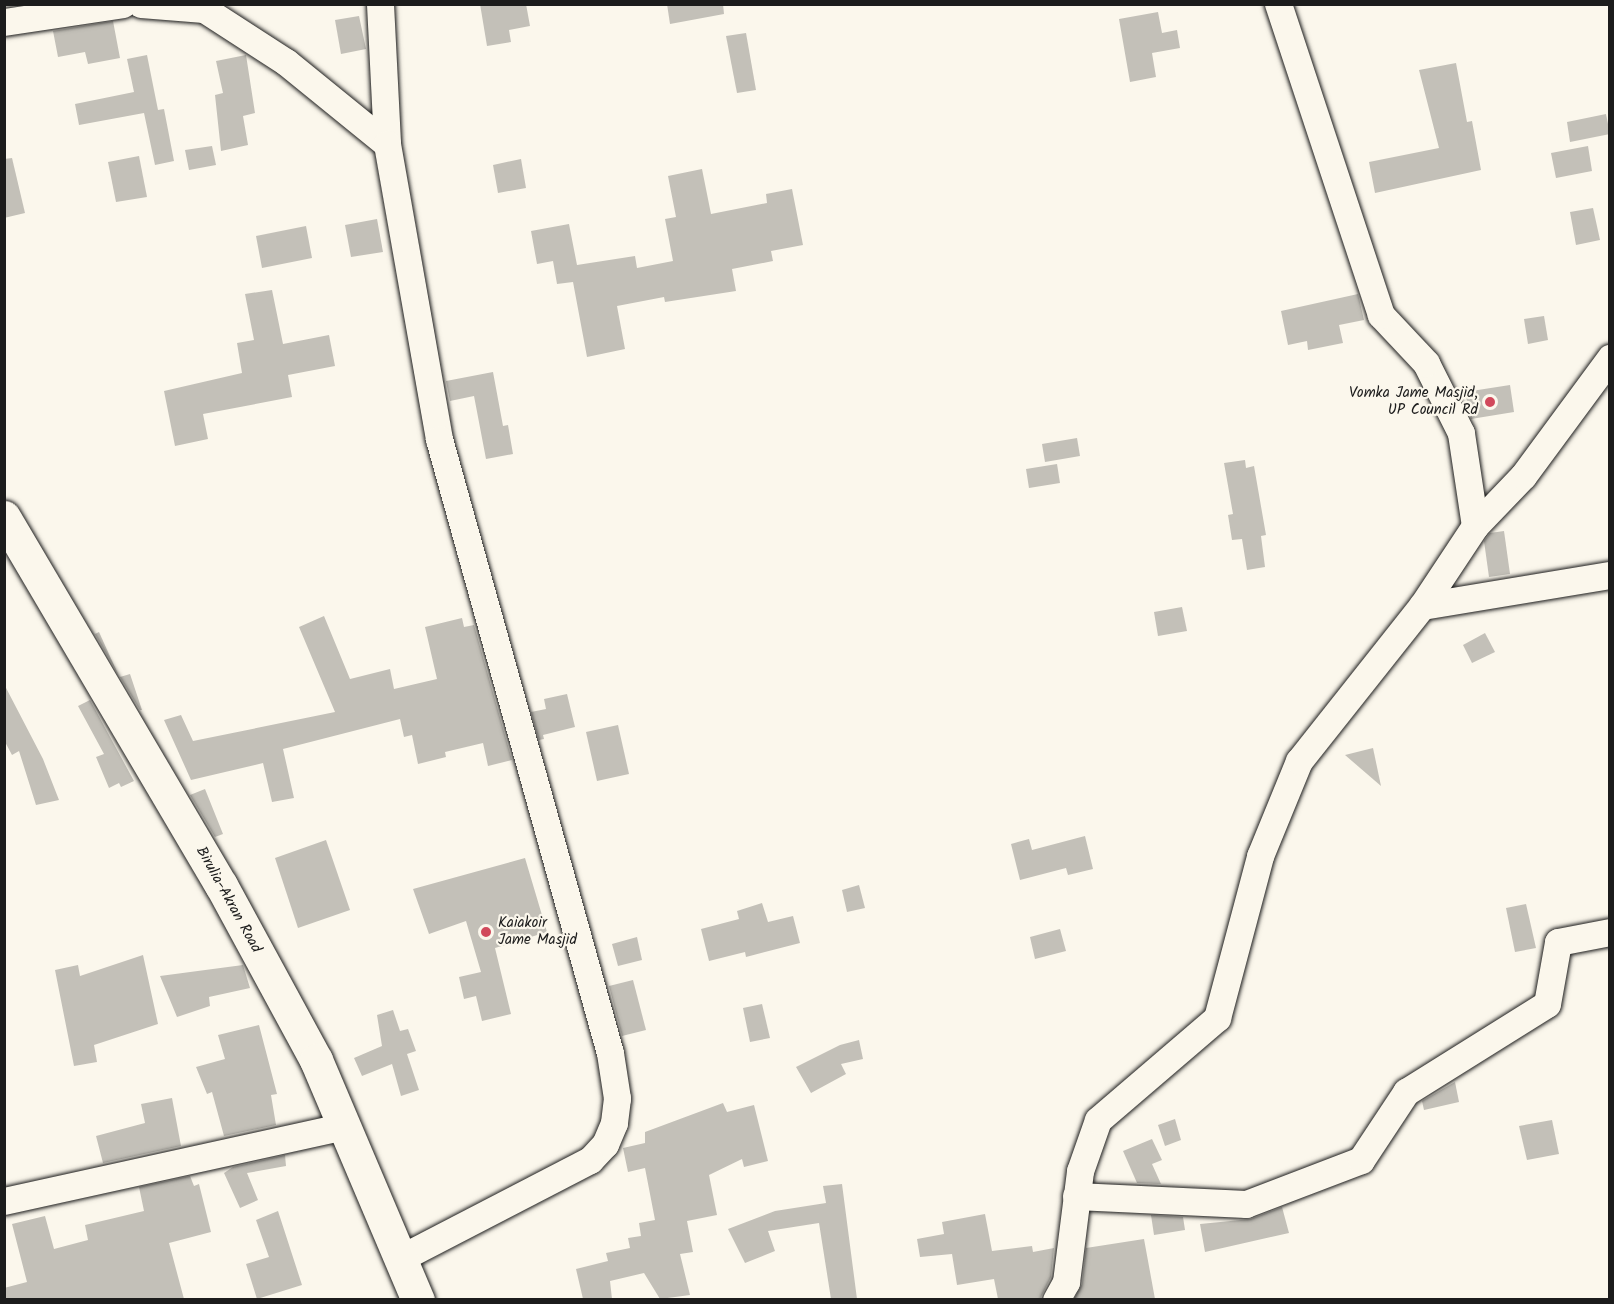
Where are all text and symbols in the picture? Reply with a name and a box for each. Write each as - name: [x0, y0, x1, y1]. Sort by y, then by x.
- place label: Vomka Jame Masjid, UP Council Rd: [1349, 384, 1478, 419]
- marker: Vomka Jame Masjid, UP Council Rd: [1483, 395, 1497, 409]
- street label: Birulia-Akran Road: [191, 844, 265, 956]
- place label: Kaiakoir Jame Masjid: [498, 914, 577, 949]
- marker: Kaiakoir Jame Masjid: [479, 925, 493, 939]

